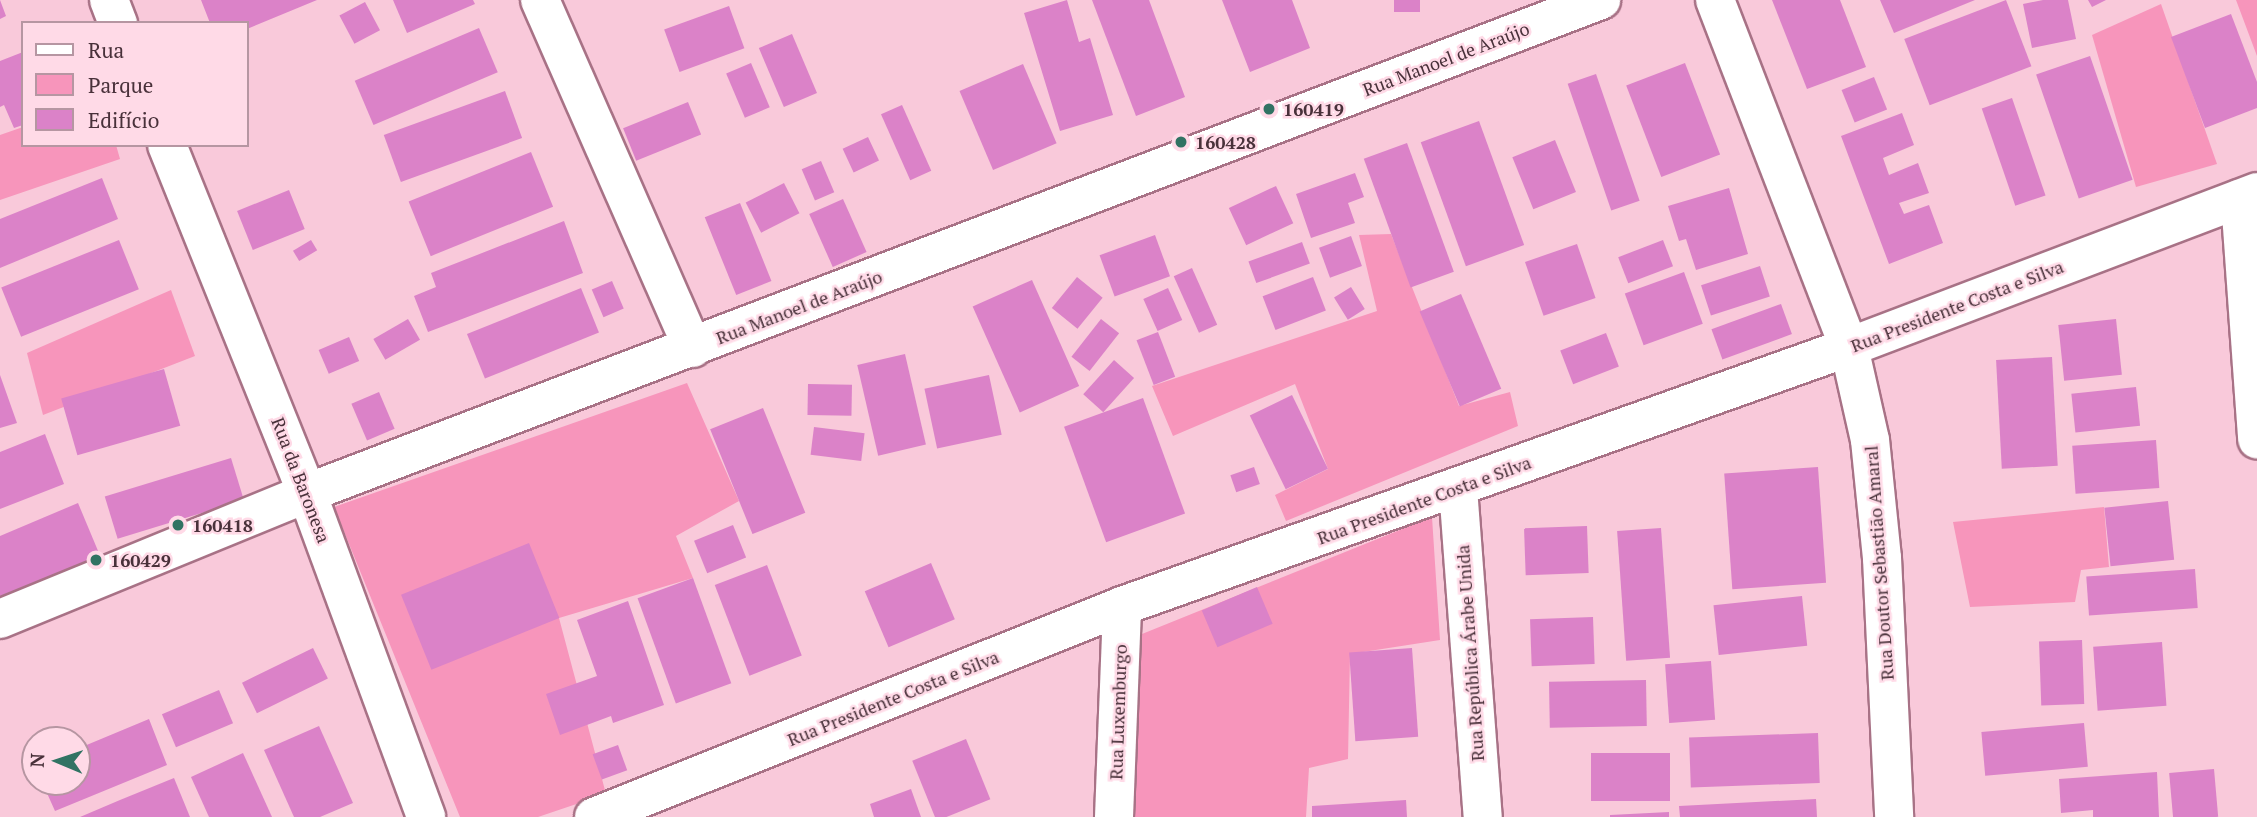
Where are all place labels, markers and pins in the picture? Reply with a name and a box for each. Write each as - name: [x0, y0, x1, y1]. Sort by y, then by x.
- place label: 160419: [1283, 98, 1344, 120]
- marker: 160419: [1261, 101, 1277, 117]
- place label: 160428: [1195, 131, 1256, 153]
- marker: 160428: [1173, 134, 1189, 150]
- place label: 160418: [192, 514, 253, 536]
- marker: 160418: [170, 517, 186, 533]
- place label: 160429: [110, 549, 171, 571]
- marker: 160429: [88, 552, 104, 568]

